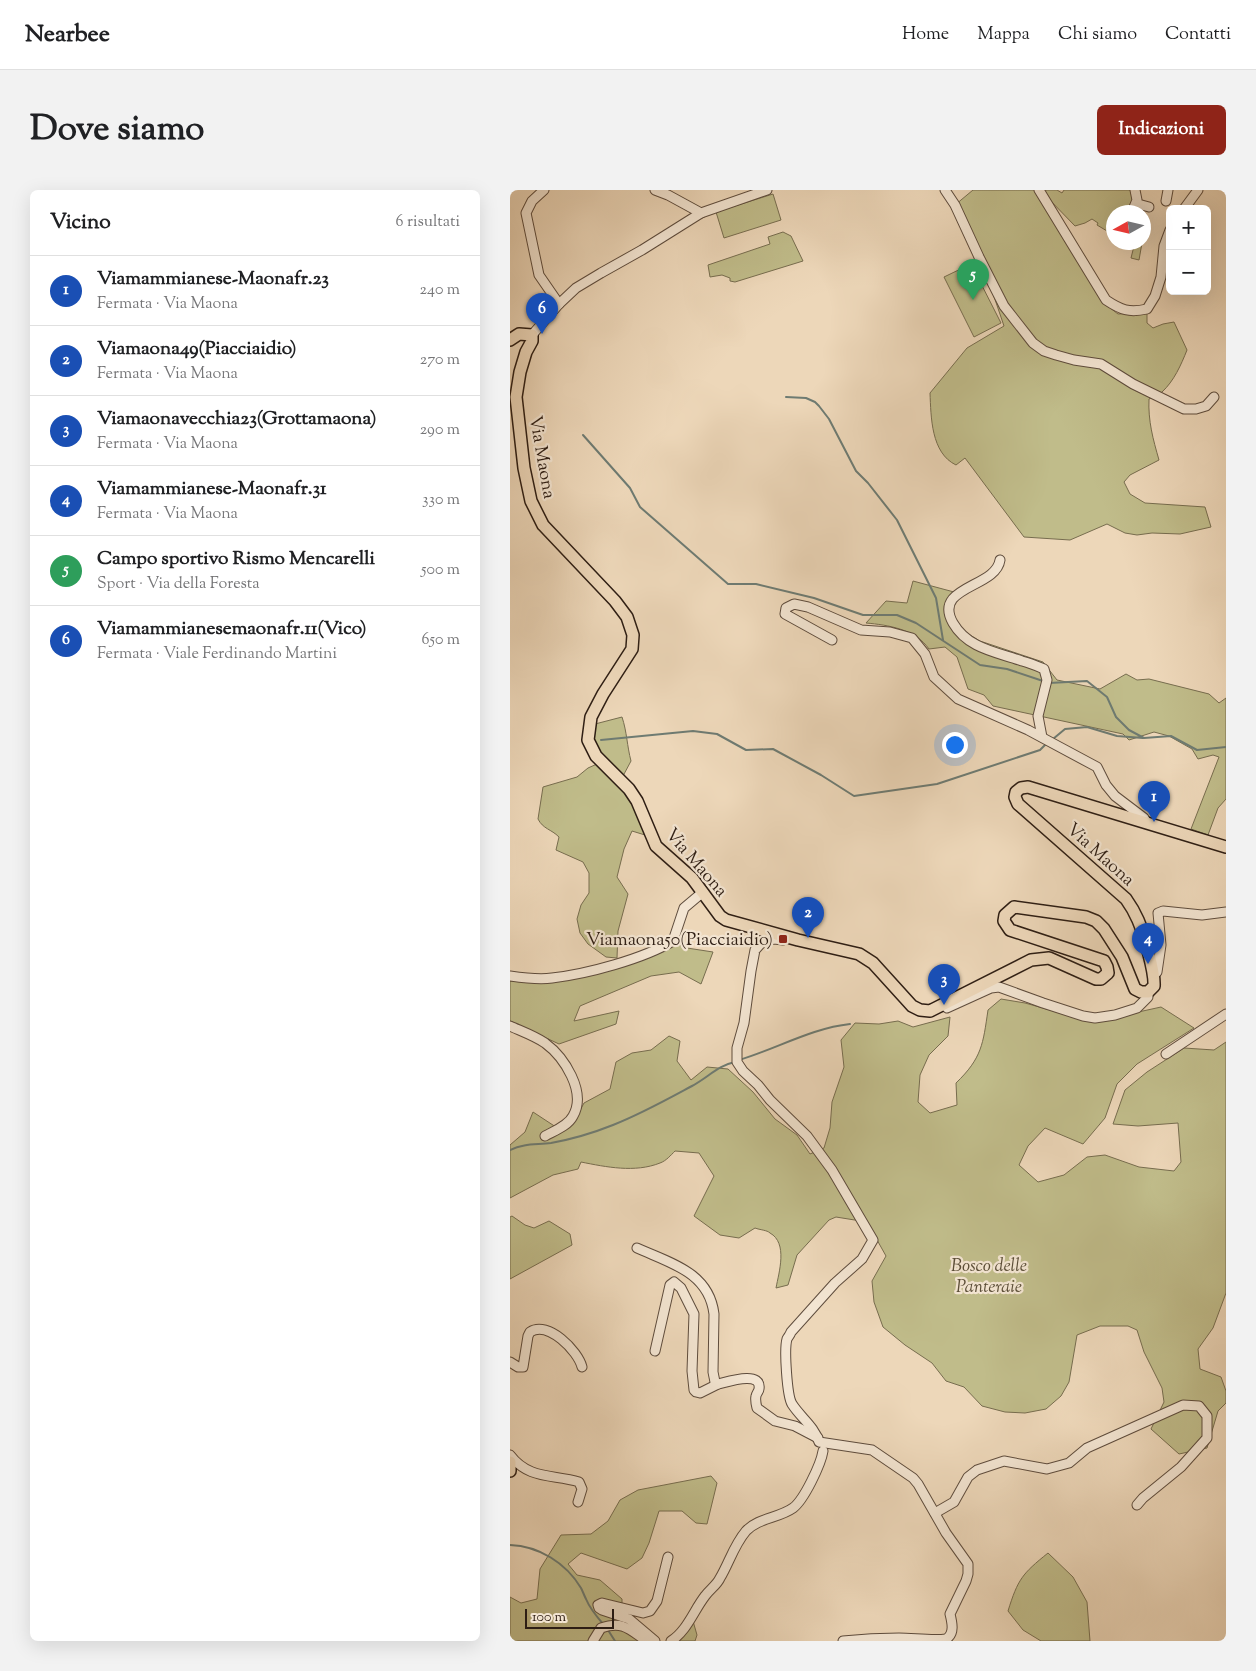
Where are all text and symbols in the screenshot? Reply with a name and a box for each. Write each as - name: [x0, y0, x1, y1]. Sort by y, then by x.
- text: Nearbee: [25, 18, 110, 52]
- text: Home: [902, 22, 949, 48]
- text: Mappa: [977, 22, 1030, 48]
- text: Chi siamo: [1058, 22, 1137, 48]
- text: Contatti: [1165, 22, 1231, 48]
- text: Dove siamo: [30, 105, 204, 156]
- button: Indicazioni: [1097, 105, 1226, 155]
- north arrow: [1106, 205, 1151, 250]
- map controls: [1166, 205, 1211, 295]
- button: +: [1166, 205, 1211, 250]
- text: Vicino: [50, 208, 111, 238]
- text: 6 risultati: [396, 211, 460, 234]
- button: −: [1166, 250, 1211, 295]
- pin: 5: [957, 259, 989, 300]
- text: Viamammianese-Maonafr.23: [97, 266, 329, 293]
- text: 1: [63, 279, 69, 302]
- text: 240 m: [419, 279, 460, 302]
- text: Fermata · Via Maona: [97, 293, 238, 316]
- pin: 6: [526, 293, 558, 334]
- text: Viamaona49(Piacciaidio): [97, 336, 297, 363]
- text: 2: [62, 349, 70, 372]
- text: 270 m: [420, 349, 460, 372]
- text: Fermata · Via Maona: [97, 363, 238, 386]
- text: Viamaonavecchia23(Grottamaona): [97, 406, 377, 433]
- street label: Via Maona: [521, 414, 561, 501]
- text: 3: [63, 419, 69, 442]
- text: 290 m: [420, 419, 460, 442]
- text: Fermata · Via Maona: [97, 433, 238, 456]
- text: Viamammianese-Maonafr.31: [97, 476, 327, 503]
- text: 4: [62, 489, 70, 512]
- text: 330 m: [422, 489, 460, 512]
- text: Fermata · Via Maona: [97, 503, 238, 526]
- text: Campo sportivo Rismo Mencarelli: [97, 546, 375, 573]
- text: 5: [63, 559, 69, 582]
- text: 500 m: [421, 559, 460, 582]
- text: Sport · Via della Foresta: [97, 573, 260, 596]
- text: Viamammianesemaonafr.11(Vico): [97, 616, 366, 643]
- text: 6: [62, 629, 70, 652]
- text: 650 m: [421, 629, 460, 652]
- text: Fermata · Viale Ferdinando Martini: [97, 643, 337, 666]
- your location: [942, 732, 968, 758]
- pin: 1: [1138, 781, 1170, 822]
- street label: Via Maona: [1060, 818, 1140, 893]
- street label: Via Maona: [658, 823, 733, 904]
- pin: 2: [792, 897, 824, 938]
- pin: 4: [1132, 923, 1164, 964]
- place label: Viamaona50(Piacciaidio): [586, 928, 773, 954]
- marker: Viamaona50(Piacciaidio): [777, 933, 789, 945]
- pin: 3: [928, 964, 960, 1005]
- park label: Bosco delle Panteraie: [951, 1254, 1027, 1301]
- scale bar: [525, 1606, 614, 1629]
- text: 100 m: [532, 1608, 566, 1628]

